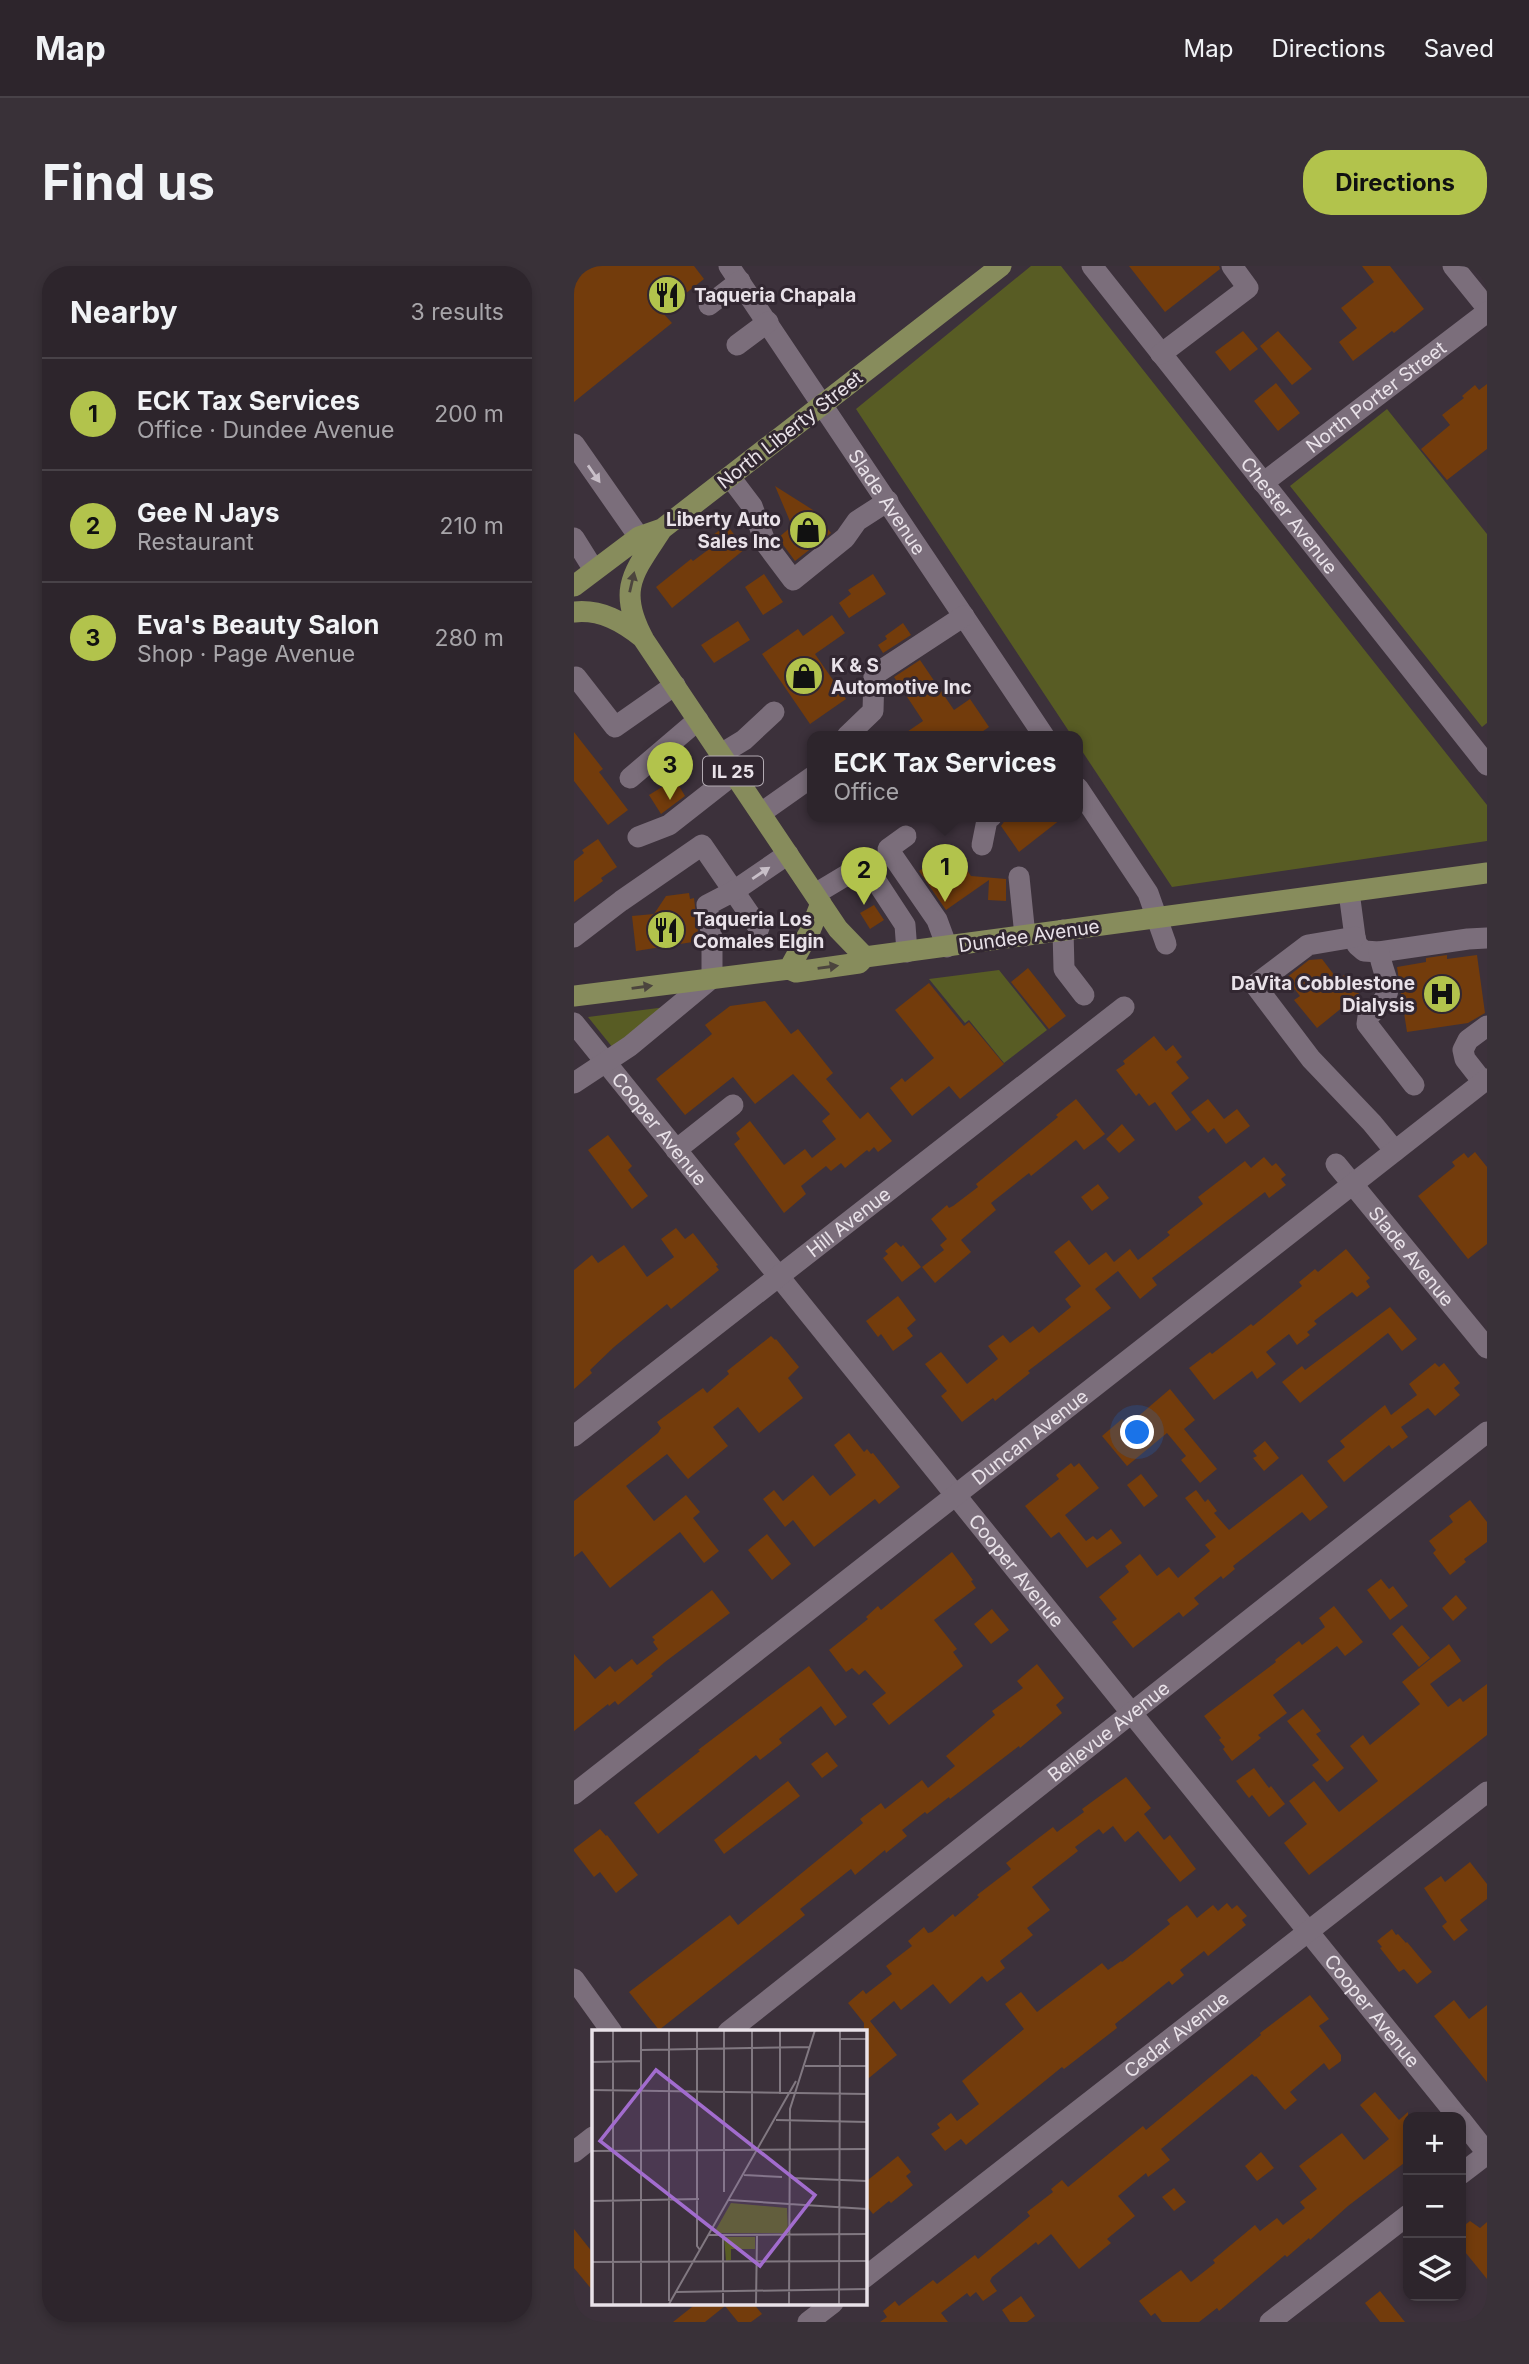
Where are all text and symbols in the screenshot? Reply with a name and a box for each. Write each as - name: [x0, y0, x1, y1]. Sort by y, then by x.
- text: Map: [35, 28, 106, 68]
- text: Map: [1184, 34, 1233, 63]
- text: Directions: [1271, 34, 1386, 63]
- text: Saved: [1424, 34, 1494, 63]
- button: Directions: [1303, 150, 1487, 215]
- text: Find us: [42, 153, 215, 212]
- restaurant icon: Taqueria Chapala: [646, 274, 688, 316]
- place label: Taqueria Chapala: [694, 284, 856, 307]
- text: Nearby: [70, 294, 178, 330]
- text: 3 results: [411, 298, 504, 326]
- street label: North Porter Street: [1301, 336, 1450, 458]
- street label: North Liberty Street: [713, 366, 867, 494]
- text: ECK Tax Services: [137, 385, 360, 416]
- text: 1: [88, 400, 98, 428]
- text: 200 m: [434, 400, 504, 428]
- text: Office · Dundee Avenue: [137, 416, 394, 444]
- street label: Slade Avenue: [844, 445, 931, 559]
- street label: Chester Avenue: [1236, 452, 1343, 578]
- one-way arrow: [587, 464, 600, 483]
- text: Gee N Jays: [137, 497, 280, 528]
- place label: Liberty Auto Sales Inc: [666, 508, 781, 553]
- shop icon: Liberty Auto Sales Inc: [787, 509, 829, 551]
- text: 2: [86, 512, 100, 540]
- text: 210 m: [439, 512, 504, 540]
- text: Restaurant: [137, 528, 254, 556]
- one-way arrow: [627, 571, 638, 593]
- text: Eva's Beauty Salon: [137, 609, 379, 640]
- text: 3: [86, 624, 100, 652]
- text: 280 m: [435, 624, 504, 652]
- text: Shop · Page Avenue: [137, 640, 355, 668]
- place label: K & S Automotive Inc: [831, 654, 972, 699]
- shop icon: K & S Automotive Inc: [783, 655, 825, 697]
- popup: [807, 731, 1083, 822]
- pin: 3: [647, 742, 693, 800]
- text: ECK Tax Services: [833, 747, 1057, 778]
- road number: IL 25: [703, 756, 763, 786]
- text: Office: [833, 778, 899, 806]
- pin: 1: [922, 844, 968, 902]
- pin: 2: [841, 847, 887, 905]
- one-way arrow: [752, 866, 770, 880]
- place label: Taqueria Los Comales Elgin: [693, 908, 824, 953]
- restaurant icon: Taqueria Los Comales Elgin: [645, 909, 687, 951]
- street label: Dundee Avenue: [957, 915, 1101, 957]
- one-way arrow: [817, 962, 839, 973]
- place label: DaVita Cobblestone Dialysis: [1231, 972, 1415, 1017]
- hospital icon: DaVita Cobblestone Dialysis: [1421, 973, 1463, 1015]
- one-way arrow: [631, 982, 653, 993]
- street label: Cooper Avenue: [607, 1068, 712, 1190]
- street label: Hill Avenue: [802, 1182, 895, 1262]
- street label: Slade Avenue: [1364, 1201, 1459, 1311]
- street label: Duncan Avenue: [967, 1384, 1093, 1490]
- your location: [1120, 1415, 1154, 1449]
- street label: Cooper Avenue: [964, 1509, 1069, 1632]
- street label: Bellevue Avenue: [1043, 1676, 1174, 1786]
- street label: Cooper Avenue: [1320, 1950, 1425, 2072]
- street label: Cedar Avenue: [1119, 1986, 1233, 2082]
- inset map: [592, 2030, 866, 2304]
- map controls: [1403, 2112, 1466, 2301]
- button: +: [1403, 2112, 1466, 2175]
- button: −: [1403, 2175, 1466, 2238]
- button: layers: [1403, 2238, 1466, 2301]

